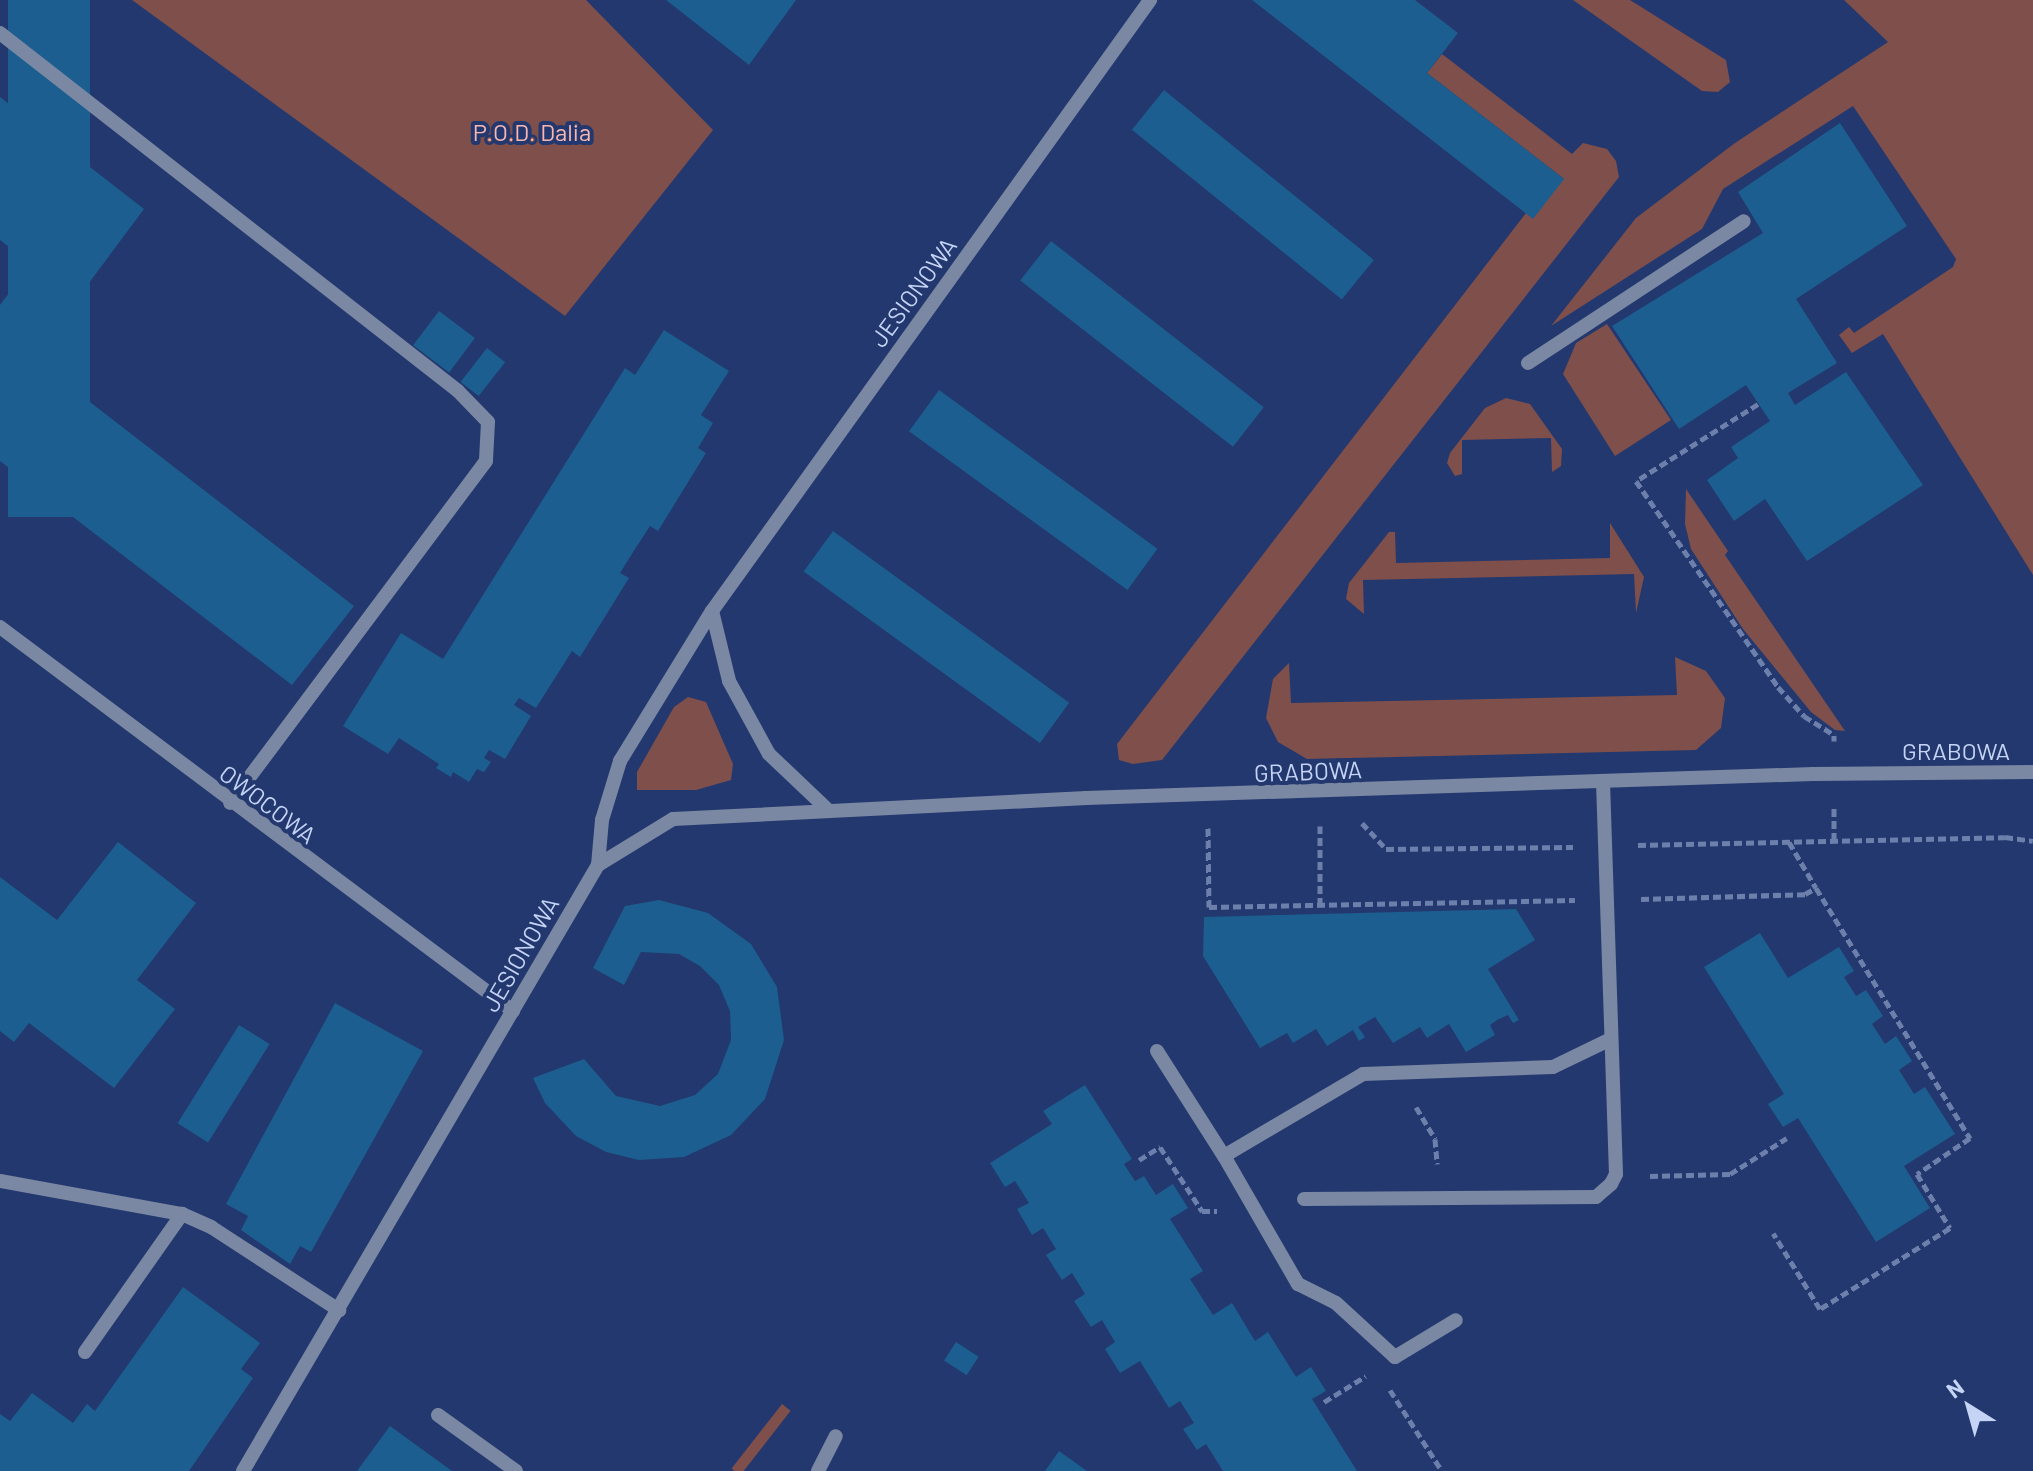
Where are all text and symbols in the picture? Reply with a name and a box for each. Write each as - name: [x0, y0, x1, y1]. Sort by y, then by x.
- park label: P.O.D. Dalia: [473, 118, 591, 146]
- street label: JESIONOWA: [864, 232, 962, 352]
- street label: GRABOWA: [1902, 737, 2010, 765]
- street label: GRABOWA: [1254, 755, 1362, 787]
- street label: OWOCOWA: [214, 759, 322, 849]
- street label: JESIONOWA: [476, 891, 564, 1017]
- north arrow: [1929, 1367, 2009, 1447]
- text: N: [1941, 1373, 1968, 1403]

